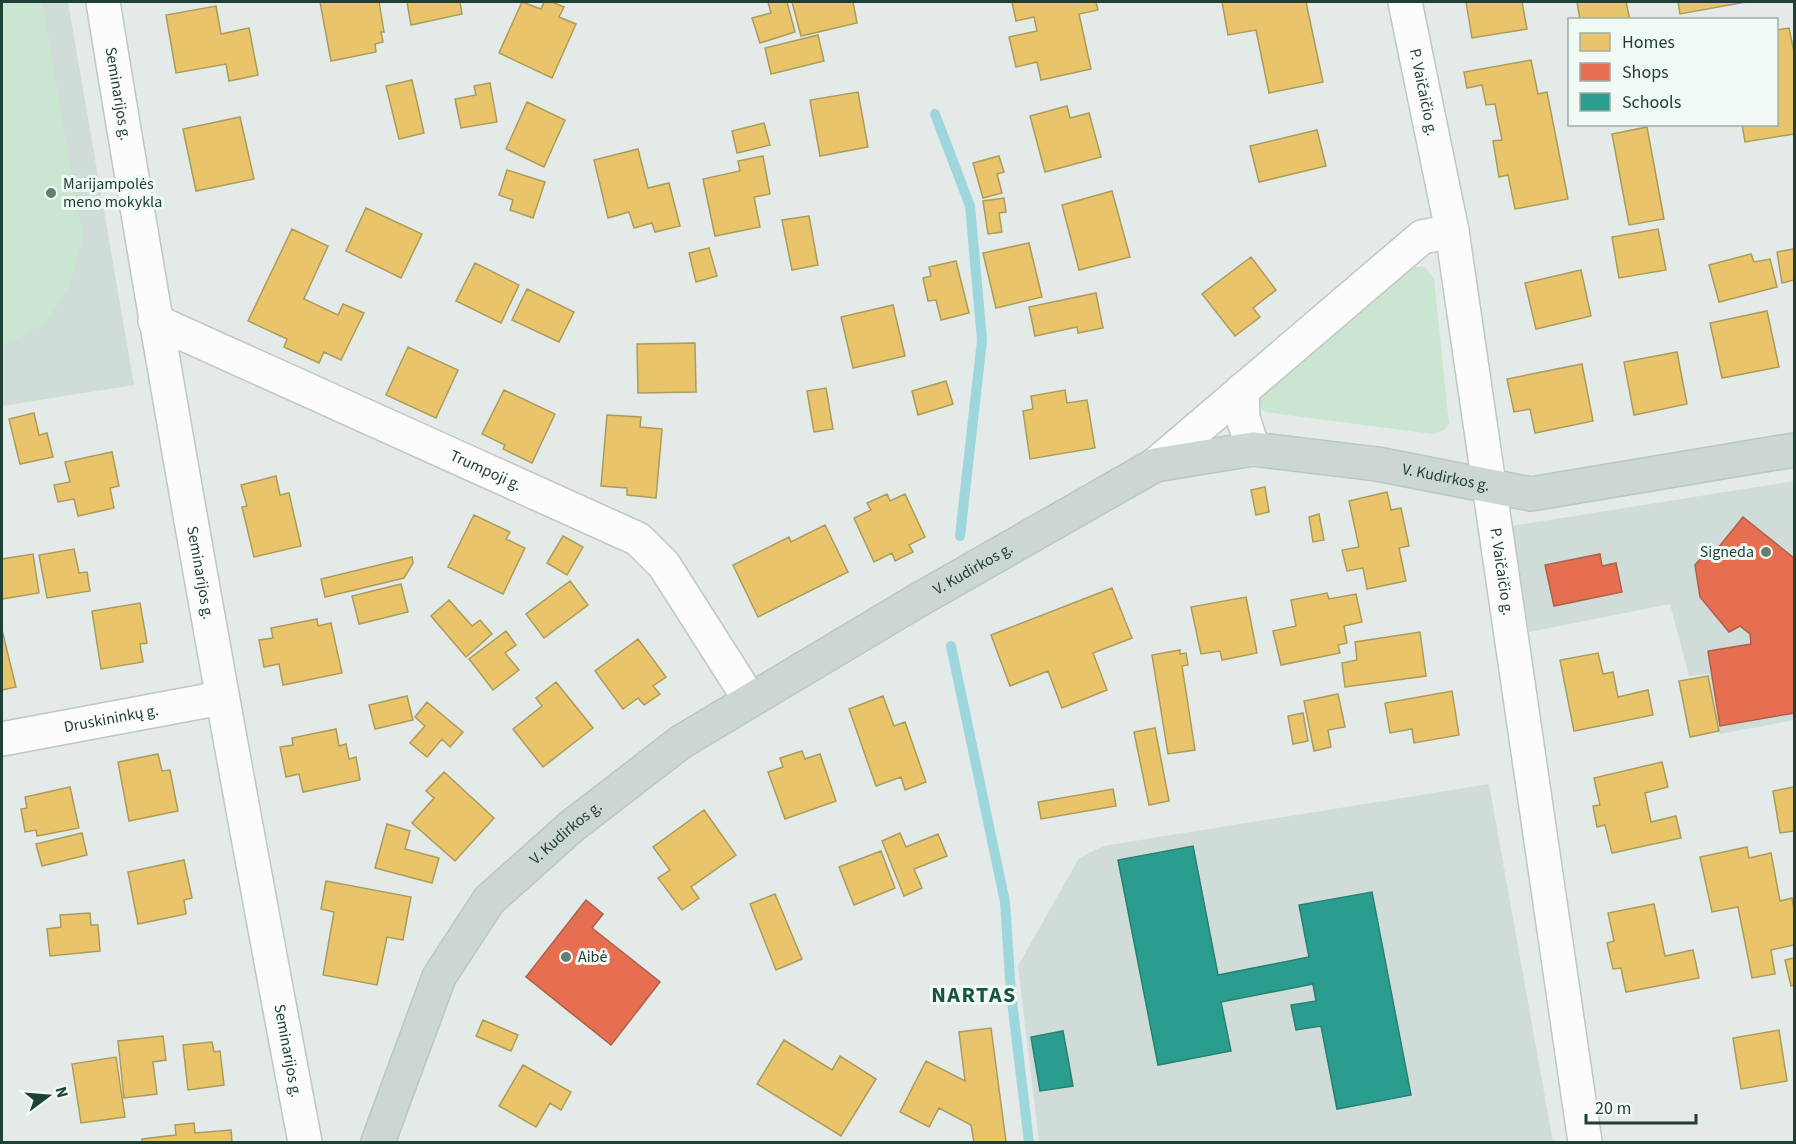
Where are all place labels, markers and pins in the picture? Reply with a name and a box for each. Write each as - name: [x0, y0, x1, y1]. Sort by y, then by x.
- place label: Marijampolės meno mokykla: [63, 173, 162, 213]
- marker: Marijampolės meno mokykla: [44, 186, 58, 200]
- place label: Signeda: [1700, 541, 1754, 563]
- marker: Signeda: [1759, 545, 1773, 559]
- place label: Aibė: [578, 946, 607, 968]
- marker: Aibė: [559, 950, 573, 964]

